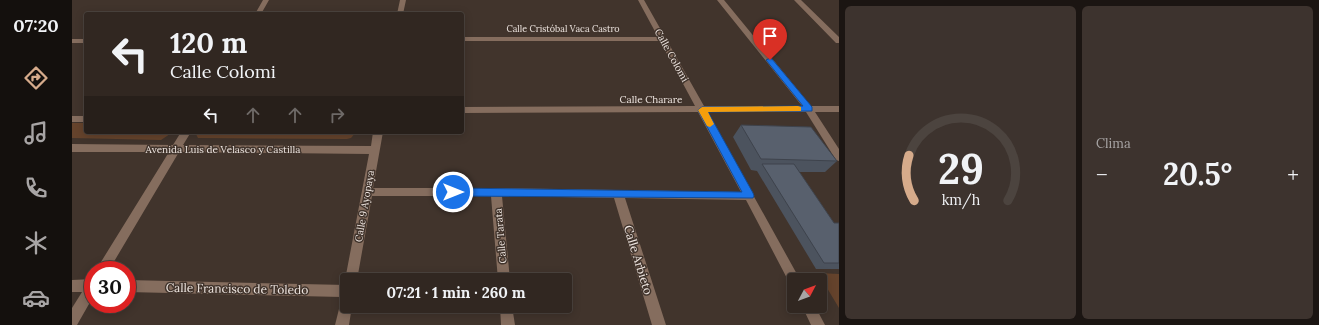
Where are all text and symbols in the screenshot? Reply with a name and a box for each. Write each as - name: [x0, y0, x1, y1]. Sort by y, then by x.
- text: 07:20: [13, 14, 59, 37]
- pin: [753, 19, 787, 60]
- street label: Calle Cristóbal Vaca Castro: [506, 23, 620, 34]
- text: 120 m: [170, 25, 247, 61]
- icon: arrive: [759, 25, 781, 47]
- street label: Calle Colomi: [652, 26, 692, 84]
- icon: left: [104, 28, 156, 80]
- text: Calle Colomi: [170, 60, 276, 83]
- icon: directions: [22, 64, 50, 92]
- street label: Calle Charare: [620, 93, 683, 106]
- icon: left: [200, 104, 222, 126]
- icon: ahead: [242, 104, 264, 126]
- icon: ahead: [284, 104, 306, 126]
- icon: right: [326, 104, 348, 126]
- icon: music: [22, 119, 50, 147]
- text: Clima: [1096, 135, 1131, 152]
- text: 29: [937, 141, 984, 194]
- street label: Avenida Luis de Velasco y Castilla: [145, 143, 300, 156]
- text: 20.5°: [1163, 155, 1232, 193]
- text: −: [1096, 160, 1108, 188]
- text: +: [1287, 160, 1299, 188]
- street label: Calle 9 Ayopaya: [352, 169, 377, 243]
- position arrow: [432, 171, 474, 213]
- icon: phone: [22, 174, 50, 202]
- text: km/h: [941, 190, 980, 209]
- street label: Calle Tarata: [492, 208, 509, 264]
- street label: Calle Arbieto: [621, 223, 656, 296]
- icon: climate: [22, 229, 50, 257]
- speed limit sign: 30: [84, 261, 136, 313]
- north arrow: [787, 273, 827, 313]
- map controls: [787, 273, 827, 313]
- street label: Calle Francisco de Toledo: [166, 280, 308, 297]
- text: 07:21 · 1 min · 260 m: [386, 283, 526, 302]
- icon: car: [22, 284, 50, 312]

